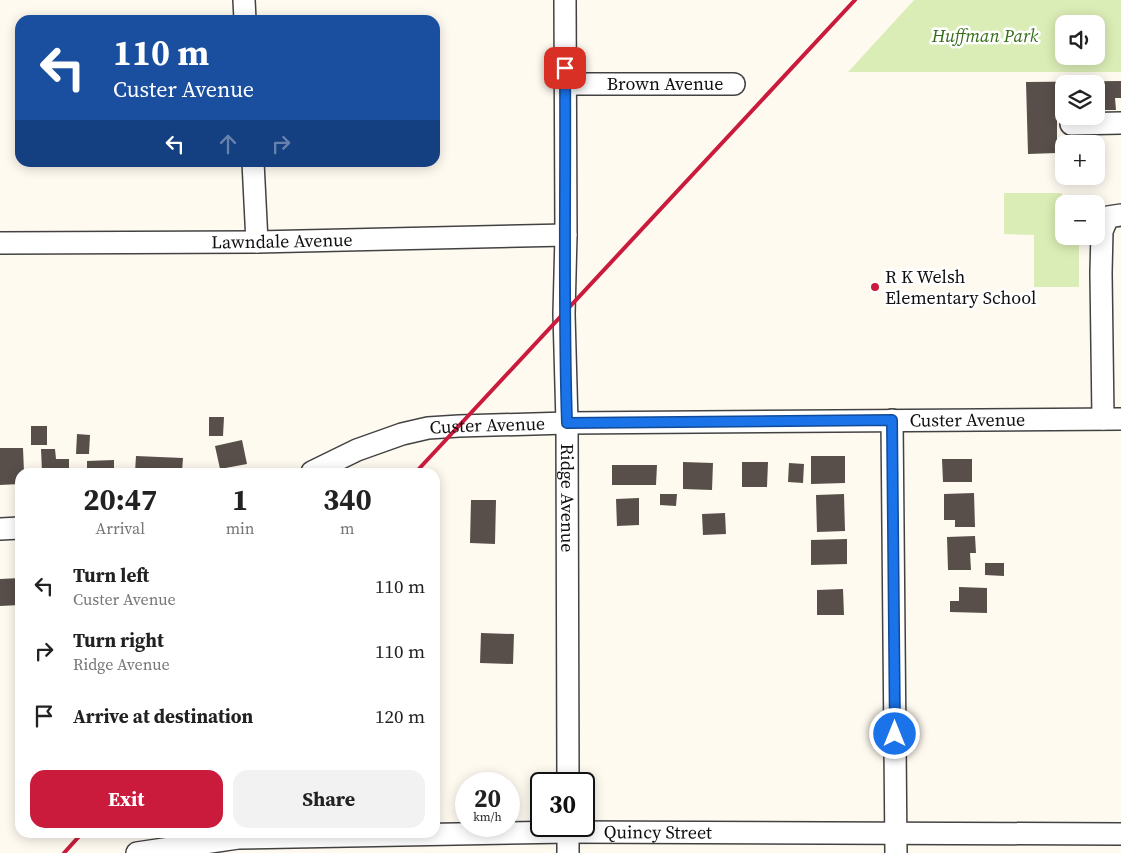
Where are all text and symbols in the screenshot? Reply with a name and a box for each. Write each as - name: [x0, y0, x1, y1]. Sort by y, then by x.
- map controls: [1055, 15, 1105, 245]
- button: sound: [1055, 15, 1105, 65]
- park label: Huffman Park: [931, 23, 1039, 48]
- text: 110 m: [113, 29, 209, 77]
- icon: left: [30, 35, 95, 100]
- pin: [544, 47, 586, 89]
- icon: arrive: [551, 54, 579, 82]
- street label: Brown Avenue: [607, 71, 723, 96]
- text: Custer Avenue: [113, 74, 254, 104]
- button: layers: [1055, 75, 1105, 125]
- icon: left: [161, 130, 189, 158]
- icon: ahead: [214, 130, 242, 158]
- icon: right: [267, 130, 295, 158]
- button: +: [1055, 135, 1105, 185]
- button: −: [1055, 195, 1105, 245]
- street label: Lawndale Avenue: [211, 227, 353, 254]
- place label: R K Welsh Elementary School: [885, 264, 1036, 310]
- marker: R K Welsh Elementary School: [869, 281, 881, 293]
- street label: Custer Avenue: [910, 407, 1025, 433]
- street label: Custer Avenue: [429, 411, 545, 440]
- street label: Ridge Avenue: [555, 443, 580, 552]
- text: 20:47: [83, 479, 157, 520]
- text: 1: [232, 479, 248, 520]
- text: 340: [323, 479, 372, 520]
- text: Arrival: [96, 517, 145, 539]
- text: min: [226, 517, 255, 539]
- text: m: [340, 517, 354, 539]
- text: Turn left: [73, 562, 149, 588]
- icon: left: [30, 572, 58, 600]
- text: 110 m: [375, 573, 425, 599]
- text: Custer Avenue: [73, 588, 176, 610]
- text: Turn right: [73, 627, 164, 653]
- icon: right: [30, 637, 58, 665]
- text: 110 m: [375, 638, 425, 664]
- text: Ridge Avenue: [73, 653, 170, 675]
- icon: arrive: [30, 702, 58, 730]
- text: Arrive at destination: [73, 703, 253, 729]
- text: 120 m: [375, 703, 425, 729]
- position arrow: [868, 707, 920, 759]
- button: Exit: [30, 770, 223, 828]
- button: Share: [233, 770, 425, 828]
- speed limit sign: 30: [530, 772, 595, 837]
- text: 20: [474, 781, 501, 815]
- text: km/h: [473, 809, 502, 825]
- street label: Quincy Street: [604, 819, 712, 845]

